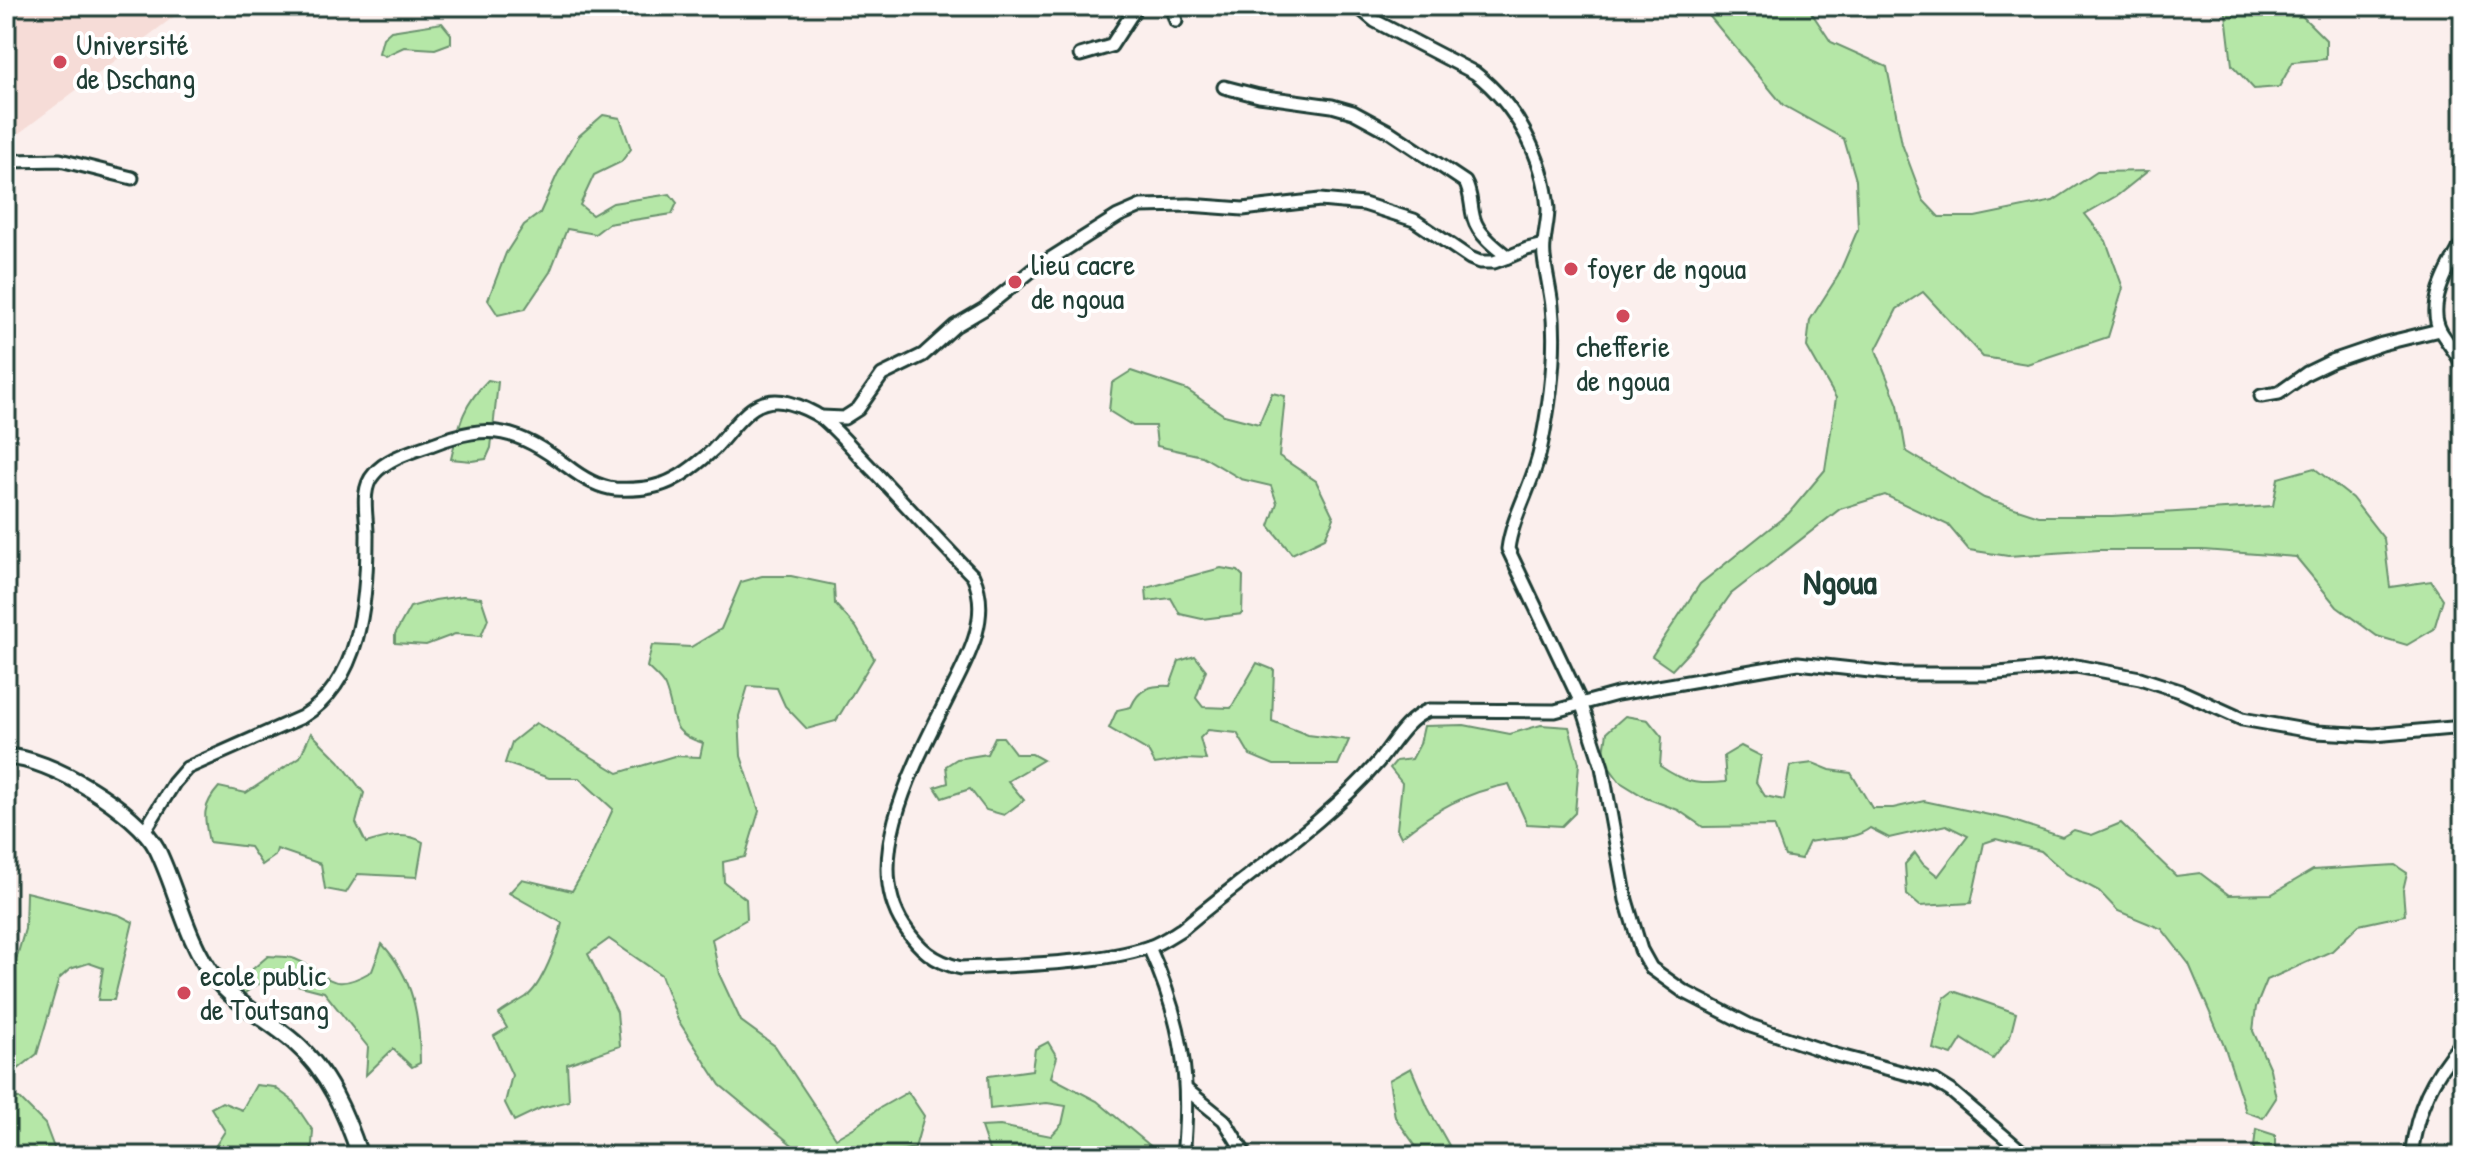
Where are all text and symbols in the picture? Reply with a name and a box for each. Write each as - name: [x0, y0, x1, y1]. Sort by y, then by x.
- place label: Université de Dschang: [76, 24, 195, 98]
- marker: Université de Dschang: [51, 53, 69, 71]
- place label: lieu cacre de ngoua: [1031, 244, 1135, 318]
- place label: foyer de ngoua: [1587, 248, 1746, 288]
- marker: foyer de ngoua: [1562, 260, 1580, 278]
- marker: lieu cacre de ngoua: [1006, 273, 1024, 291]
- marker: chefferie de ngoua: [1614, 307, 1632, 325]
- place label: chefferie de ngoua: [1576, 326, 1670, 400]
- district label: Ngoua: [1803, 559, 1878, 606]
- place label: ecole public de Toutsang: [200, 955, 329, 1029]
- marker: ecole public de Toutsang: [175, 984, 193, 1002]

